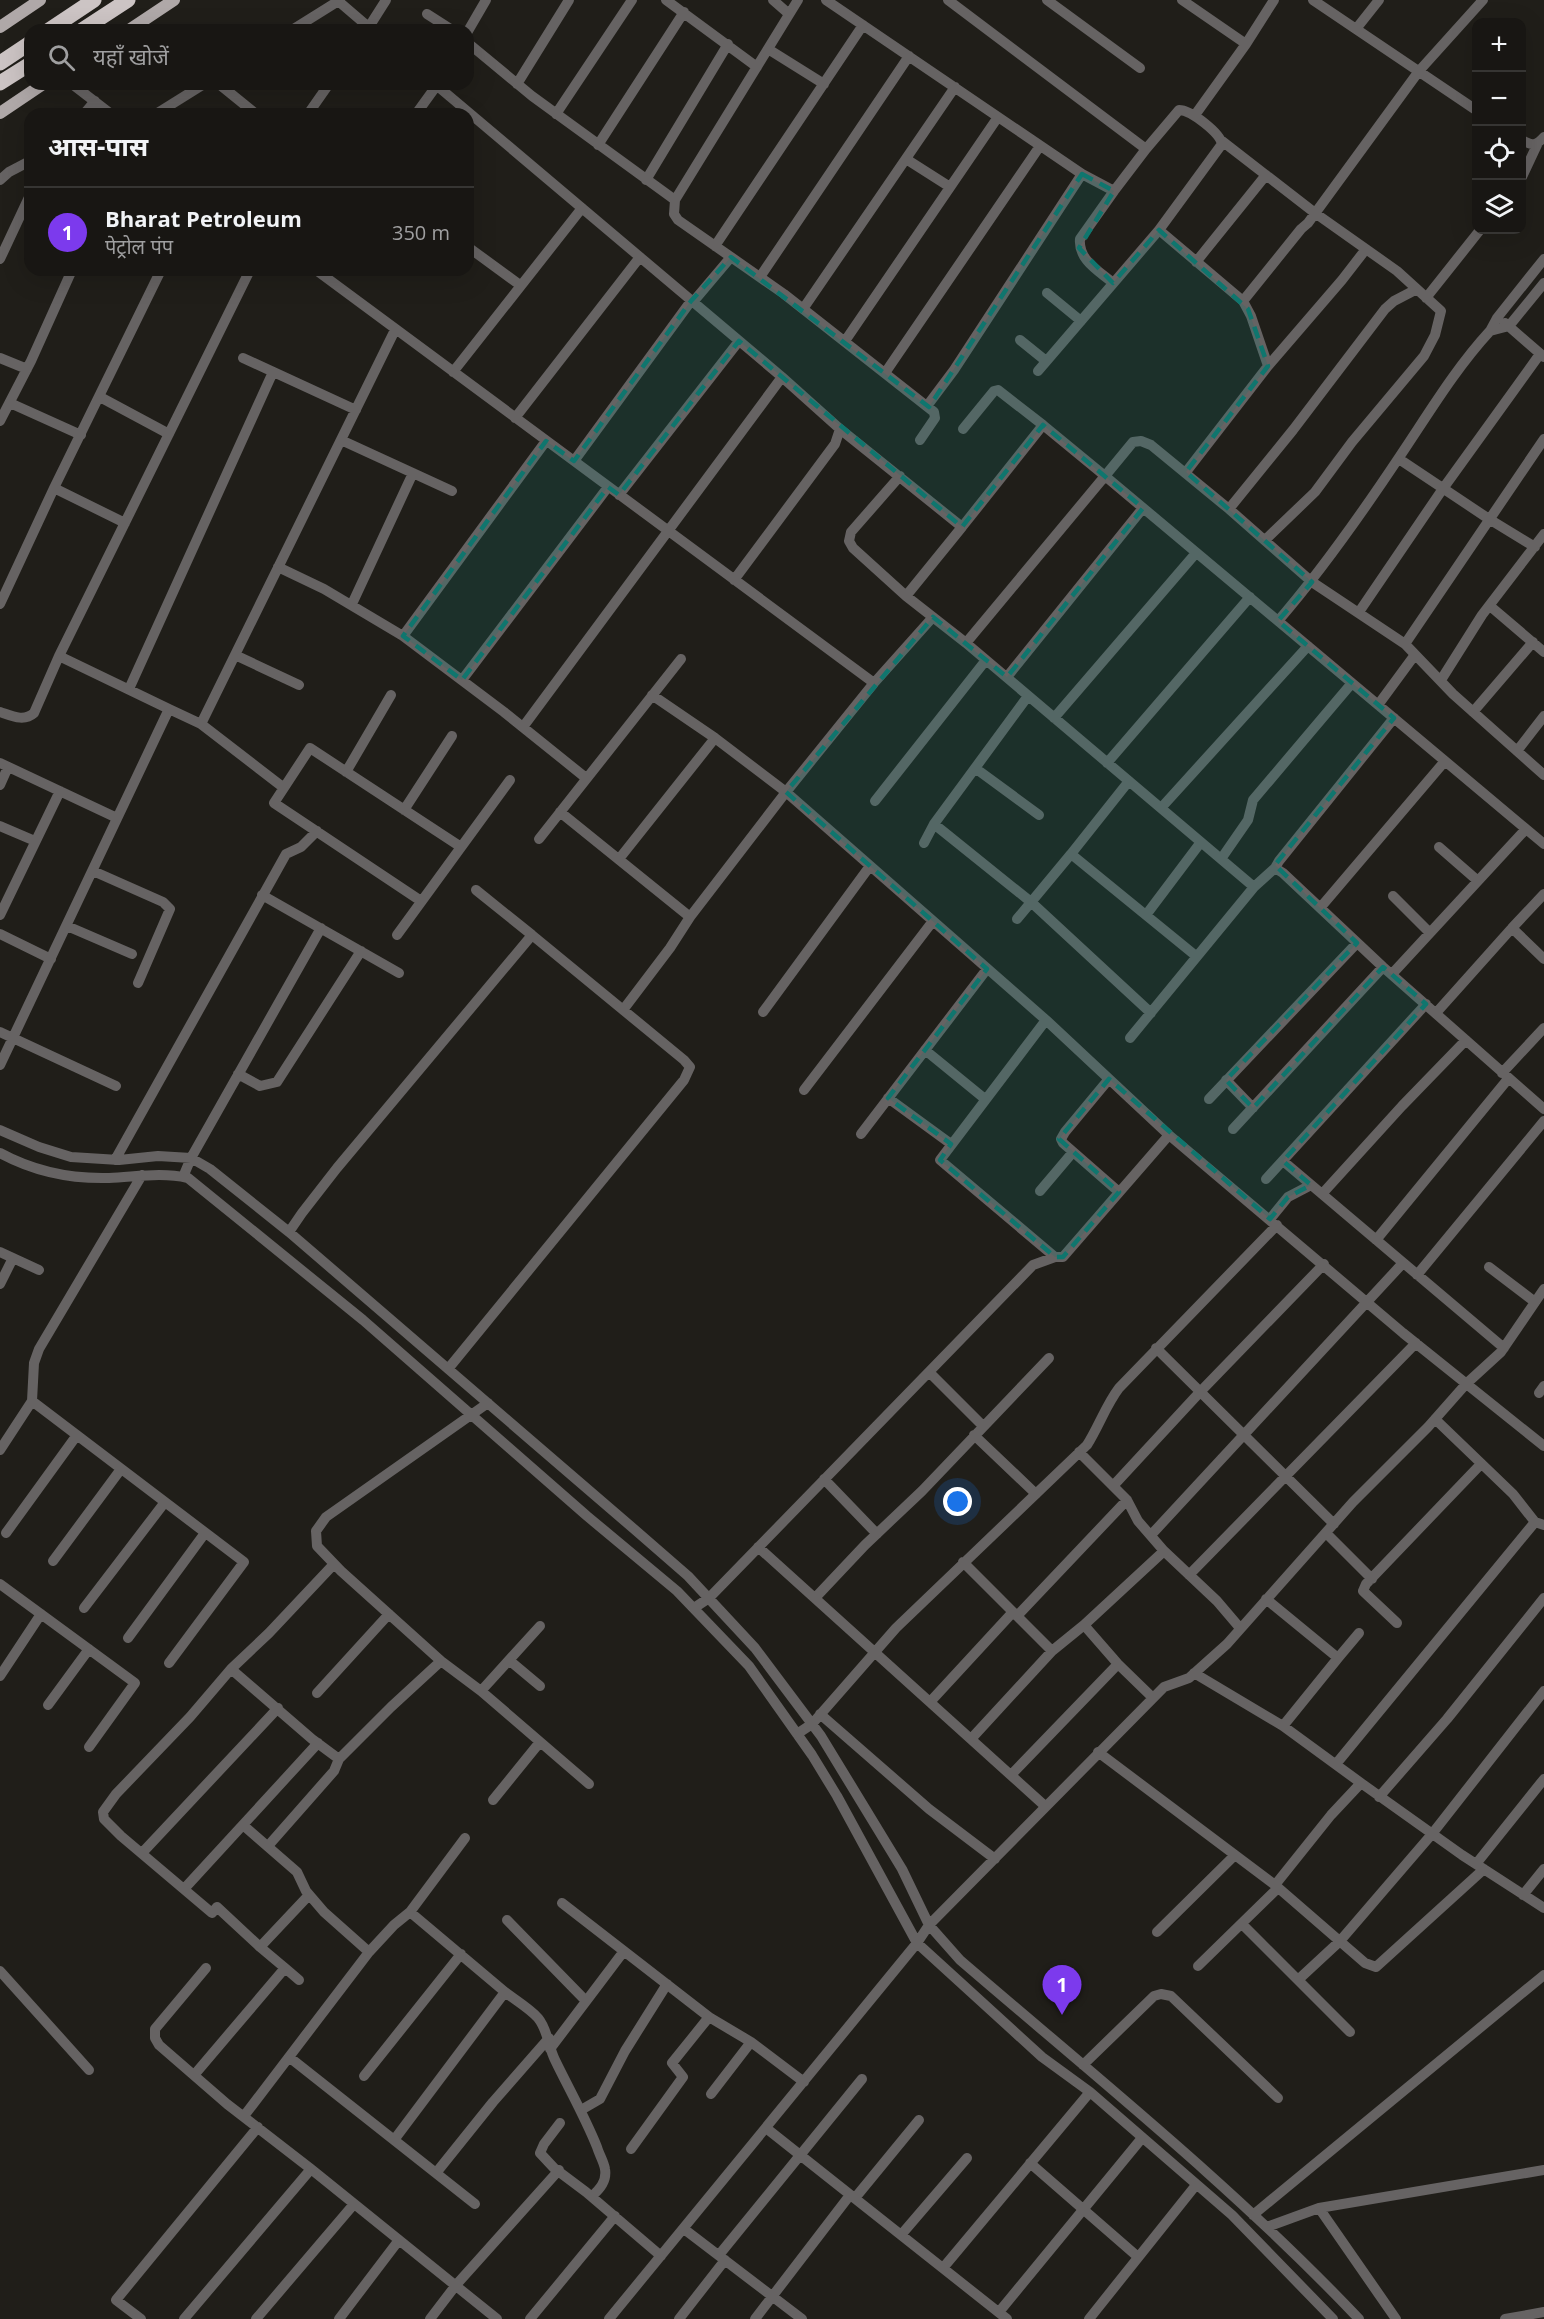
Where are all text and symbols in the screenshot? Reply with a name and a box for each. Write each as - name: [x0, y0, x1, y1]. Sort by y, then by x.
- map controls: [1472, 18, 1526, 234]
- button: +: [1472, 18, 1526, 72]
- search box: [24, 24, 474, 90]
- icon: search: [45, 41, 78, 74]
- text: यहाँ खोजें: [93, 41, 169, 71]
- button: −: [1472, 72, 1526, 126]
- button: locate: [1472, 126, 1526, 180]
- text: आस-पास: [48, 128, 148, 164]
- button: layers: [1472, 180, 1526, 234]
- text: Bharat Petroleum: [105, 203, 302, 233]
- text: 1: [62, 219, 73, 246]
- text: 350 m: [392, 219, 450, 246]
- text: पेट्रोल पंप: [105, 233, 173, 260]
- your location: [943, 1487, 972, 1516]
- pin: 1: [1042, 1966, 1082, 2015]

